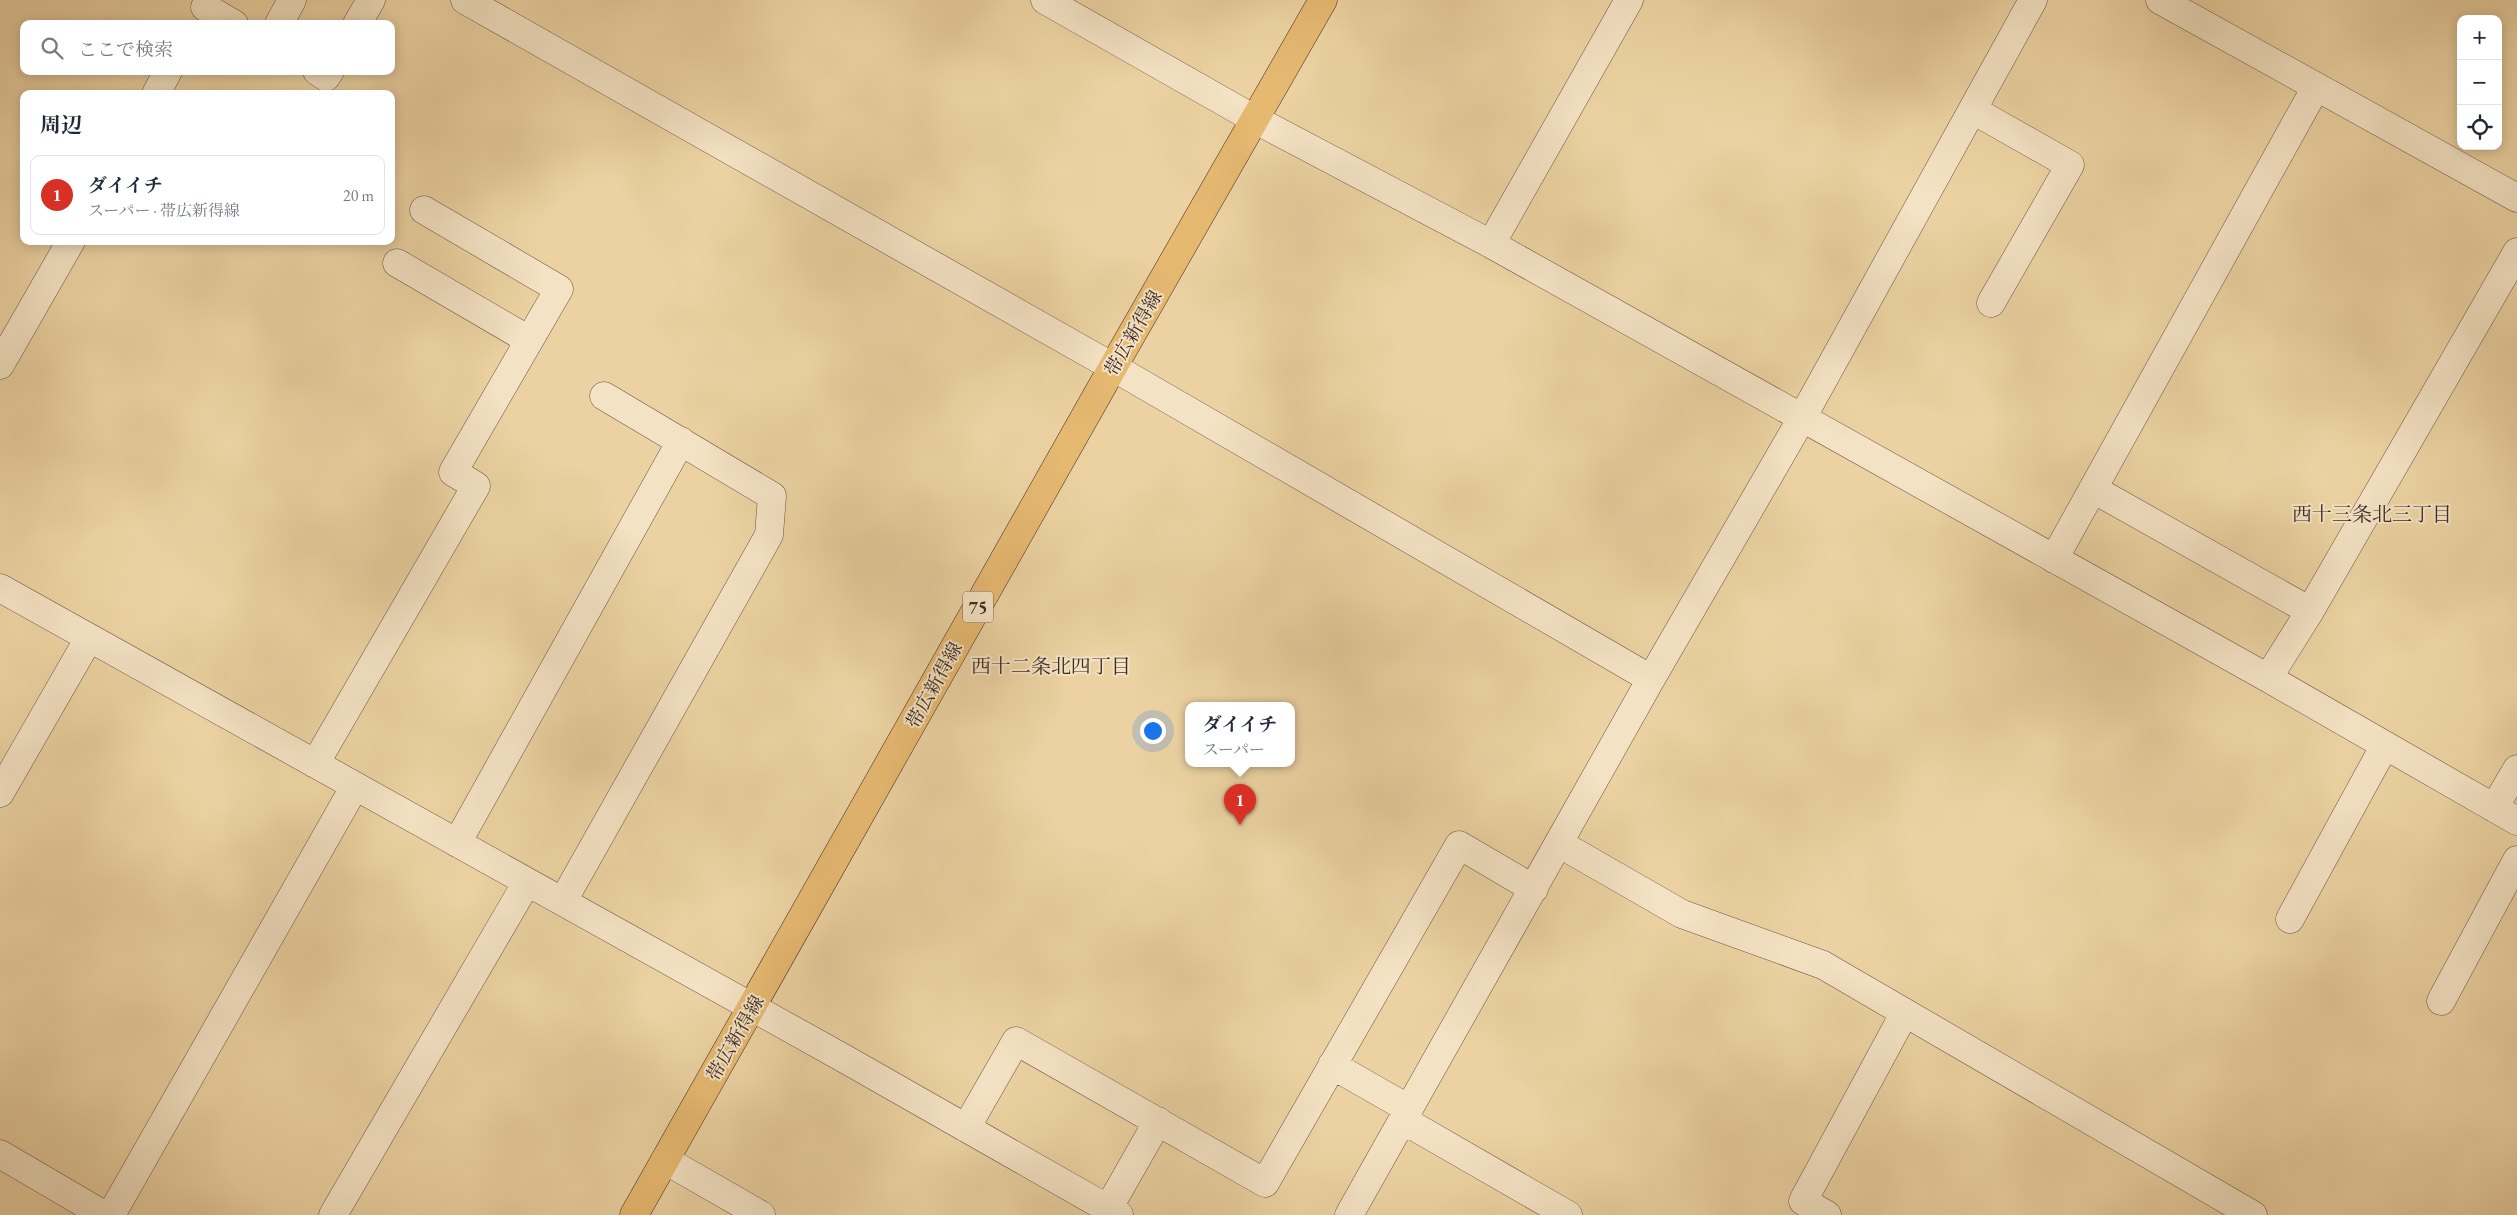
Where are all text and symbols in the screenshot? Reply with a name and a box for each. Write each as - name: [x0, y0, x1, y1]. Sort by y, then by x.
- map controls: [2457, 15, 2502, 150]
- button: +: [2457, 15, 2502, 60]
- search box: [20, 20, 395, 75]
- icon: search: [38, 34, 66, 62]
- text: ここで検索: [78, 37, 173, 62]
- button: −: [2457, 60, 2502, 105]
- button: locate: [2457, 105, 2502, 150]
- text: 周辺: [40, 111, 82, 138]
- text: ダイイチ: [88, 173, 163, 198]
- text: 1: [53, 185, 61, 206]
- text: 20 m: [343, 185, 374, 206]
- text: スーパー · 帯広新得線: [88, 200, 240, 221]
- street label: 帯広新得線: [1098, 286, 1168, 380]
- district label: 西十三条北三丁目: [2292, 501, 2452, 527]
- road number: 75: [963, 592, 993, 622]
- street label: 帯広新得線: [900, 637, 968, 733]
- district label: 西十二条北四丁目: [971, 653, 1131, 679]
- popup: [1185, 702, 1295, 767]
- text: ダイイチ: [1203, 712, 1277, 737]
- your location: [1140, 718, 1166, 744]
- text: スーパー: [1203, 739, 1265, 760]
- pin: 1: [1224, 784, 1256, 825]
- street label: 帯広新得線: [700, 991, 770, 1085]

